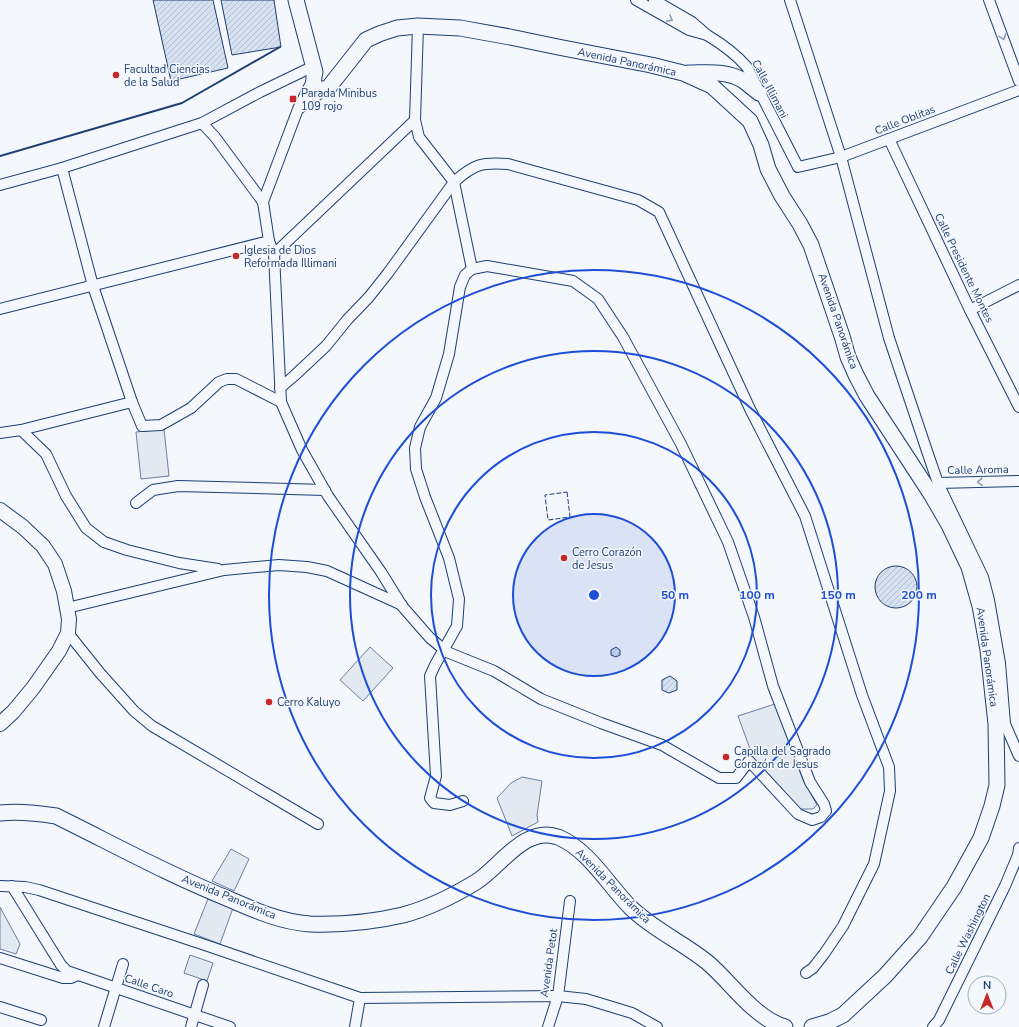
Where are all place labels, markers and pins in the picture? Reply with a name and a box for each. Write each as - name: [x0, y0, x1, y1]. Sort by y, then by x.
- place label: Facultad Ciencias de la Salud: [124, 62, 210, 90]
- marker: Facultad Ciencias de la Salud: [111, 70, 121, 80]
- place label: Parada Minibus 109 rojo: [301, 86, 377, 114]
- marker: Parada Minibus 109 rojo: [288, 94, 298, 104]
- place label: Iglesia de Dios Reformada Illimani: [244, 243, 337, 271]
- marker: Iglesia de Dios Reformada Illimani: [231, 251, 241, 261]
- place label: Cerro Corazón de Jesus: [572, 545, 642, 573]
- marker: Cerro Corazón de Jesus: [559, 553, 569, 563]
- centre of rings: [587, 588, 601, 602]
- place label: Cerro Kaluyo: [277, 695, 340, 710]
- marker: Cerro Kaluyo: [264, 697, 274, 707]
- place label: Capilla del Sagrado Corazón de Jesus: [734, 744, 831, 772]
- marker: Capilla del Sagrado Corazón de Jesus: [721, 752, 731, 762]

